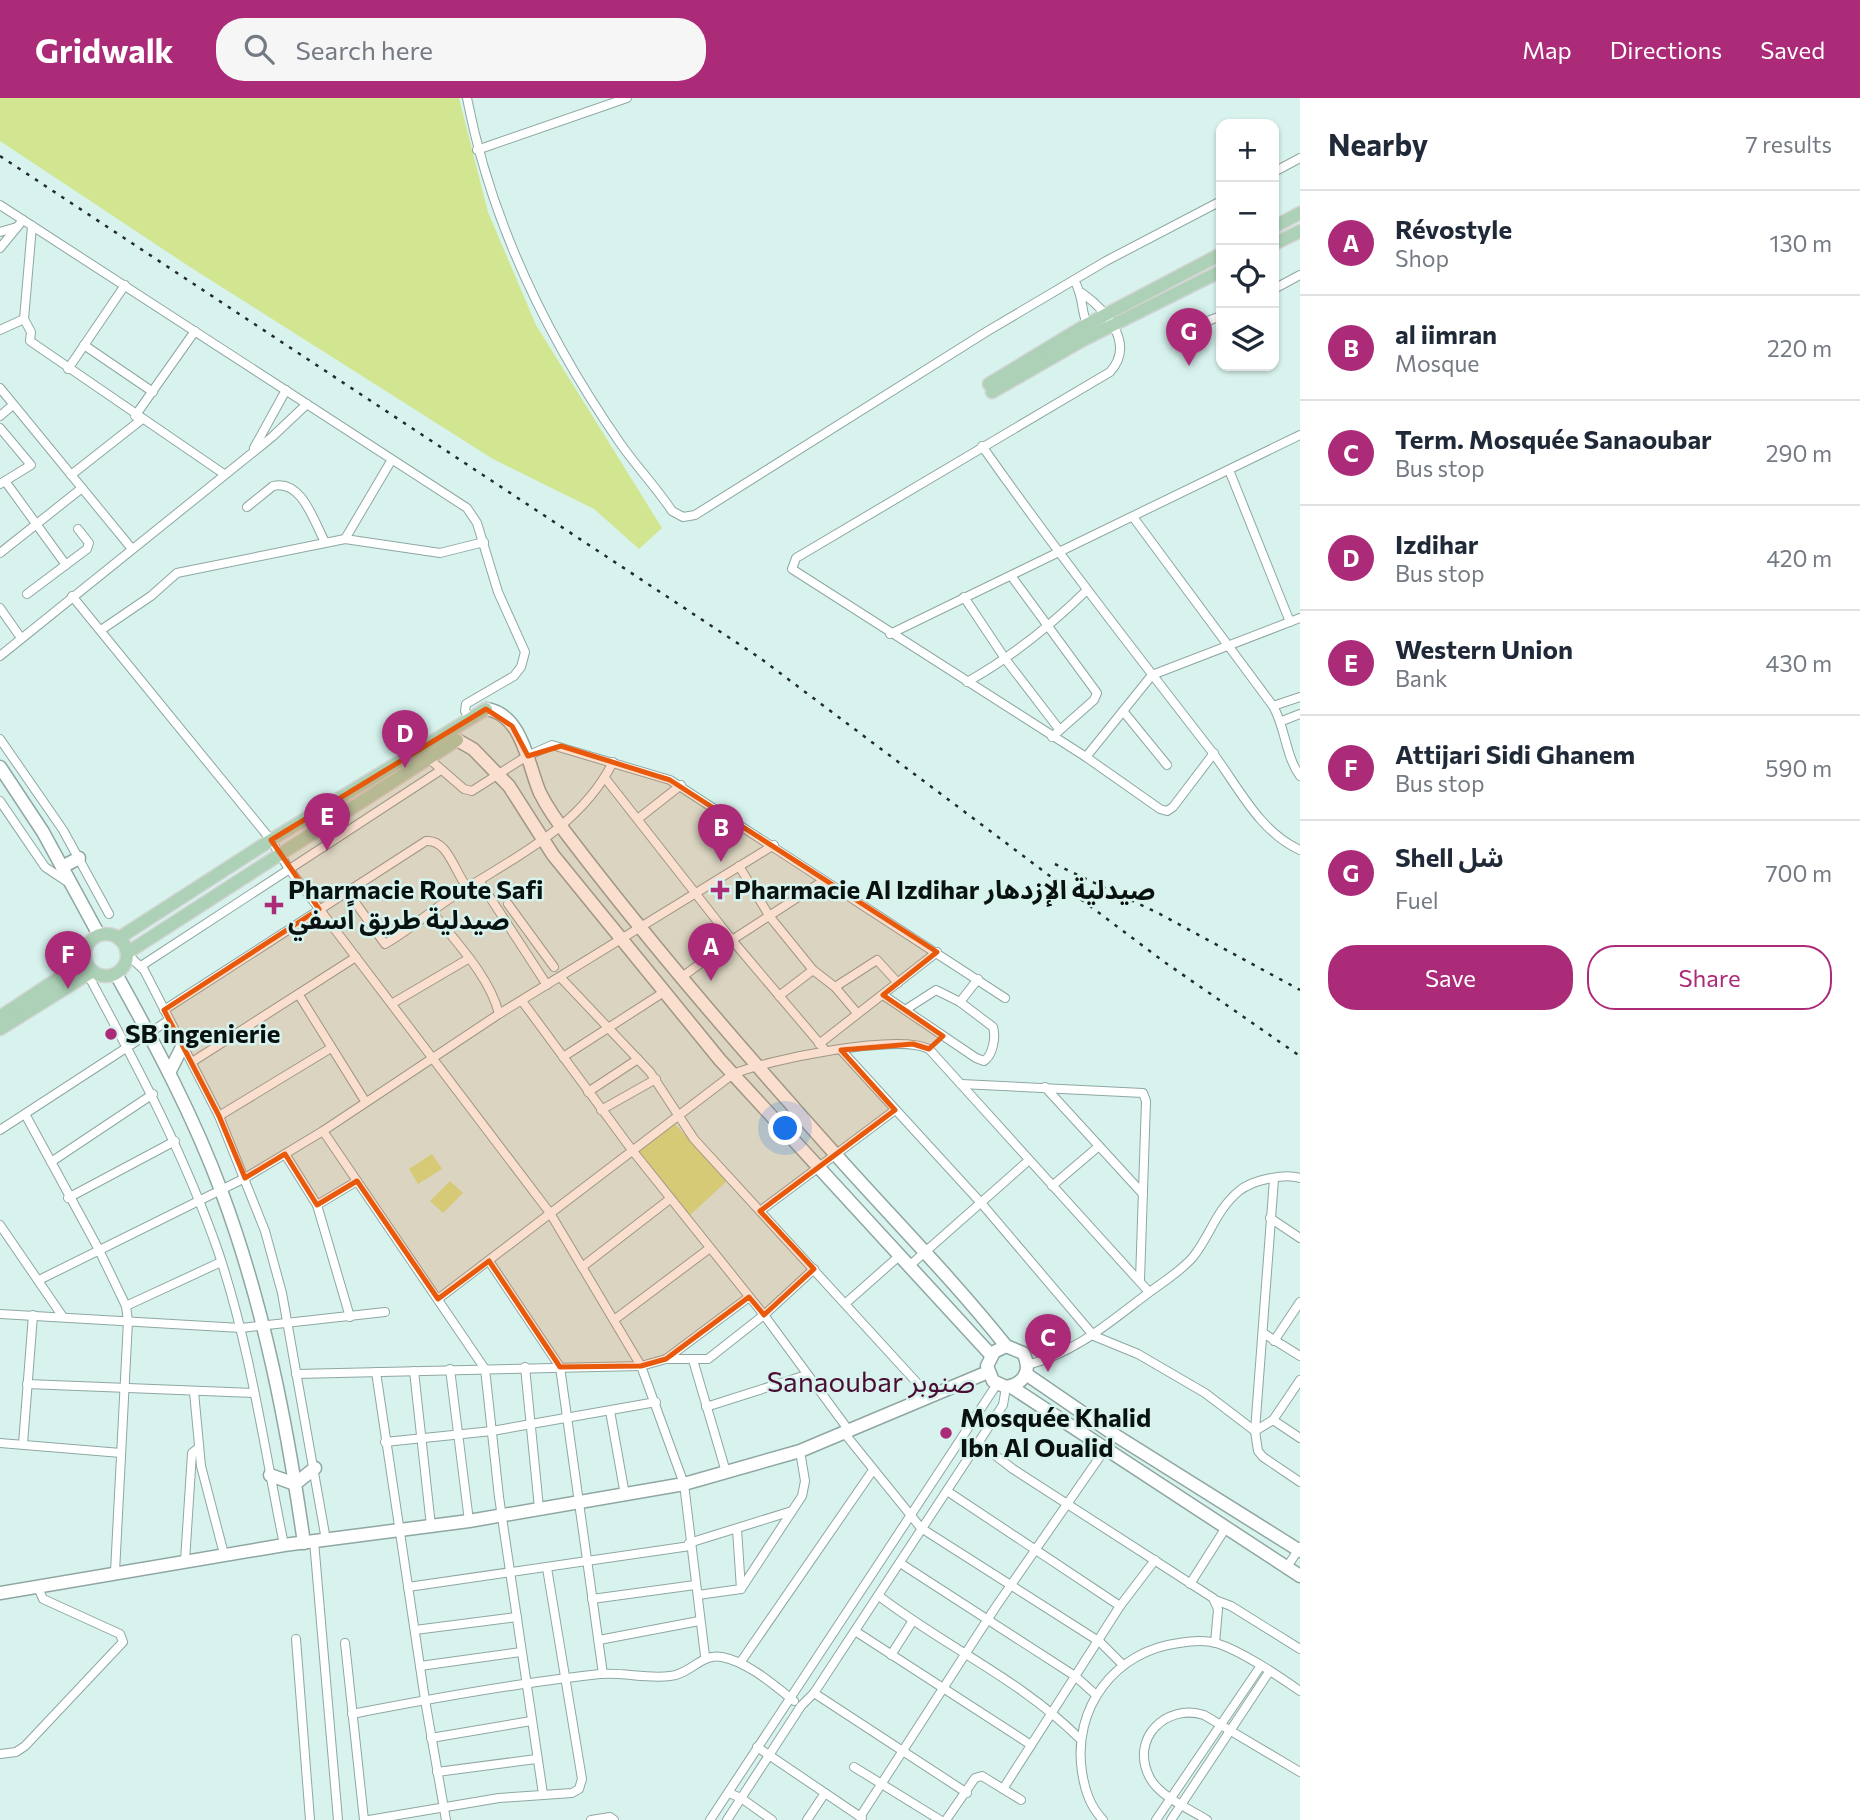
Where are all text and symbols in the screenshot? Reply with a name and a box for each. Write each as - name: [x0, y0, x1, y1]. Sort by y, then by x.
- search box: [216, 18, 706, 81]
- text: Gridwalk: [35, 29, 174, 70]
- icon: search: [240, 30, 278, 68]
- text: Search here: [296, 34, 433, 65]
- text: Map: [1522, 35, 1572, 64]
- text: Directions: [1610, 35, 1722, 64]
- text: Saved: [1760, 35, 1825, 64]
- map controls: [1216, 119, 1279, 371]
- button: +: [1216, 119, 1279, 182]
- text: Nearby: [1328, 125, 1428, 162]
- text: 7 results: [1745, 130, 1832, 158]
- button: −: [1216, 182, 1279, 245]
- text: Révostyle: [1395, 213, 1512, 244]
- text: A: [1343, 229, 1359, 257]
- text: 130 m: [1770, 229, 1832, 257]
- text: Shop: [1395, 244, 1449, 272]
- button: locate: [1216, 245, 1279, 308]
- pin: G: [1166, 308, 1212, 366]
- button: layers: [1216, 308, 1279, 371]
- text: al iimran: [1395, 318, 1497, 349]
- text: B: [1343, 334, 1359, 362]
- text: 220 m: [1767, 334, 1832, 362]
- text: Mosque: [1395, 349, 1479, 377]
- text: Term. Mosquée Sanaoubar: [1395, 423, 1712, 454]
- text: C: [1343, 439, 1359, 467]
- text: 290 m: [1766, 439, 1832, 467]
- text: Bus stop: [1395, 454, 1485, 482]
- text: Izdihar: [1395, 528, 1479, 559]
- text: D: [1343, 544, 1359, 572]
- text: 420 m: [1766, 544, 1832, 572]
- text: Bus stop: [1395, 559, 1485, 587]
- text: Western Union: [1395, 633, 1573, 664]
- text: E: [1344, 649, 1358, 677]
- text: 430 m: [1766, 649, 1832, 677]
- text: Bank: [1395, 664, 1448, 692]
- pin: D: [382, 710, 428, 768]
- text: Attijari Sidi Ghanem: [1395, 738, 1635, 769]
- text: F: [1344, 754, 1358, 782]
- text: 590 m: [1765, 754, 1832, 782]
- text: Bus stop: [1395, 769, 1485, 797]
- pin: E: [304, 793, 350, 851]
- pin: B: [698, 804, 744, 862]
- text: Shell شل: [1395, 841, 1504, 872]
- text: G: [1343, 859, 1359, 887]
- text: 700 m: [1765, 859, 1832, 887]
- place label: Pharmacie Route Safi صيدلية طريق اًسفي: [288, 873, 543, 941]
- place label: Pharmacie Al Izdihar صيدلية الإزدهار: [734, 873, 1155, 907]
- marker: Pharmacie Al Izdihar صيدلية الإزدهار: [712, 882, 728, 898]
- text: Fuel: [1395, 886, 1439, 914]
- marker: Pharmacie Route Safi صيدلية طريق اًسفي: [266, 897, 282, 913]
- pin: A: [688, 923, 734, 981]
- pin: F: [45, 931, 91, 989]
- button: Save: [1328, 945, 1573, 1010]
- button: Share: [1587, 945, 1832, 1010]
- place label: SB ingenierie: [125, 1017, 280, 1048]
- marker: SB ingenierie: [103, 1026, 119, 1042]
- your location: [768, 1111, 802, 1145]
- pin: C: [1025, 1314, 1071, 1372]
- district label: Sanaoubar صنوبر: [767, 1364, 975, 1399]
- place label: Mosquée Khalid Ibn Al Oualid: [960, 1401, 1151, 1462]
- marker: Mosquée Khalid Ibn Al Oualid: [938, 1425, 954, 1441]

